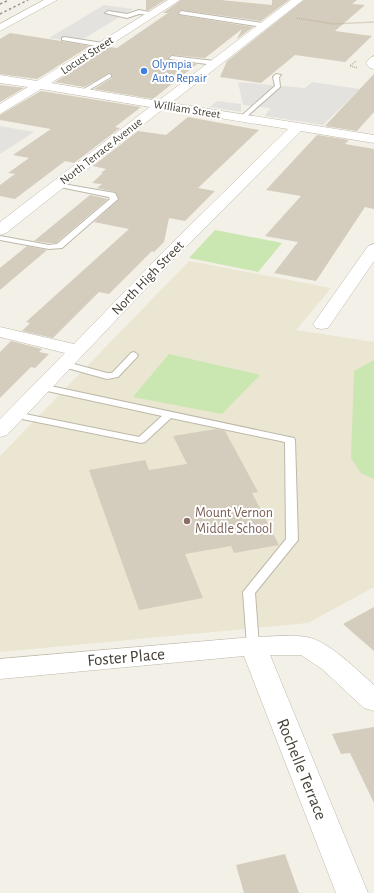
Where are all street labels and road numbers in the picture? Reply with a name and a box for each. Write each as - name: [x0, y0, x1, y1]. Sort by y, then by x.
- street label: Locust Street: [59, 34, 116, 76]
- street label: William Street: [153, 98, 222, 120]
- street label: North Terrace Avenue: [58, 115, 144, 187]
- street label: North High Street: [109, 238, 187, 318]
- street label: Foster Place: [86, 645, 166, 669]
- street label: Rochelle Terrace: [274, 716, 330, 822]

